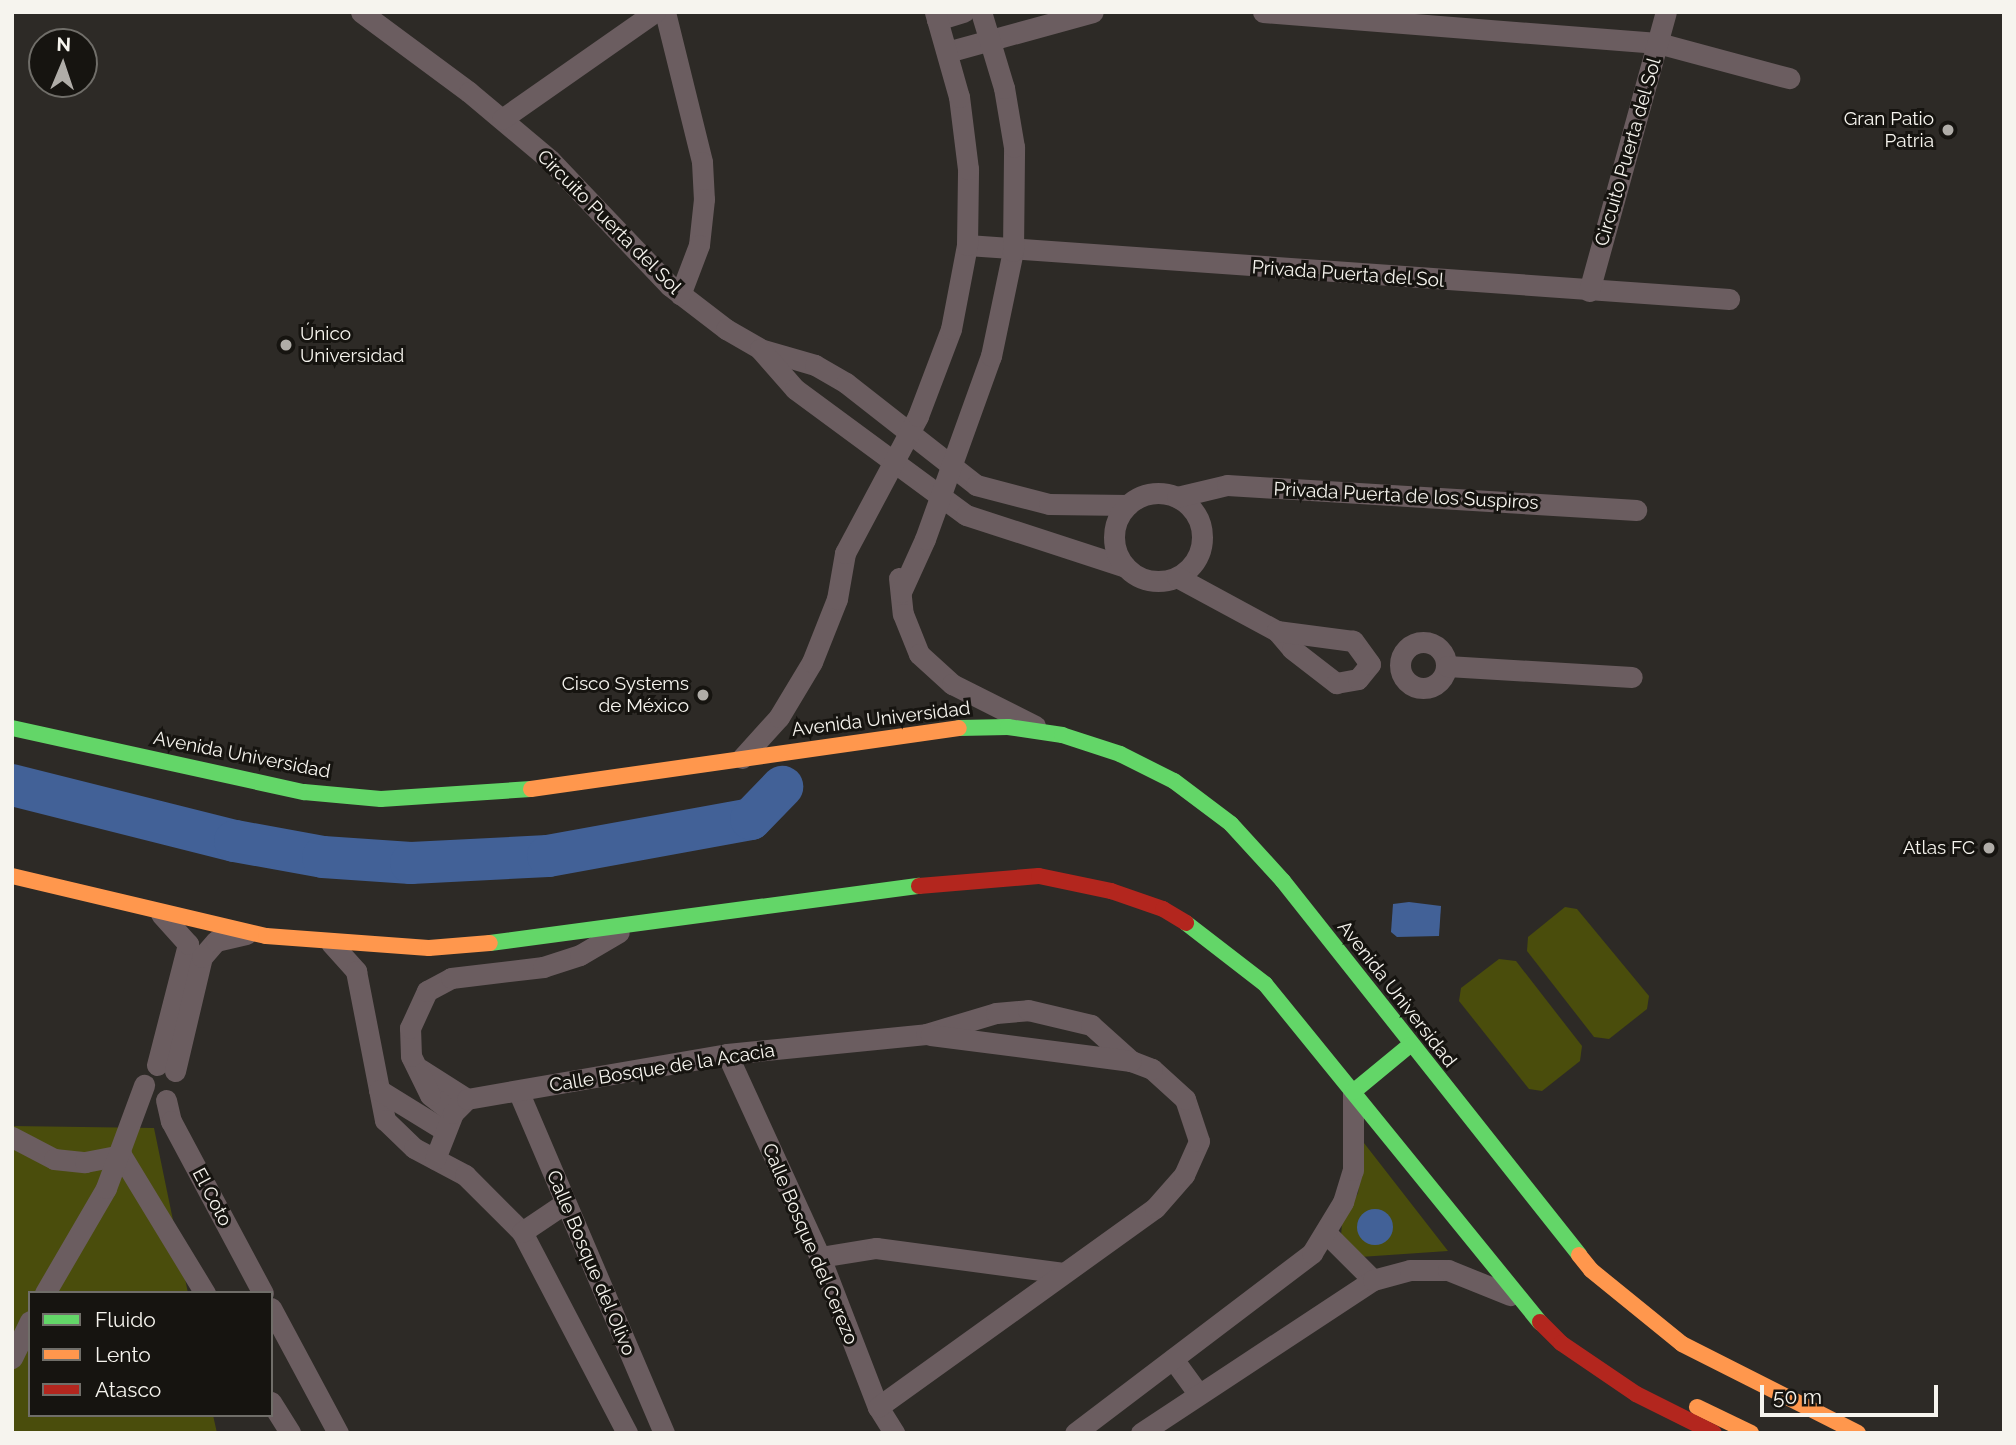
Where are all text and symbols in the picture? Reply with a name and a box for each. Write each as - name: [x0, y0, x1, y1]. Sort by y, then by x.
- north arrow: [28, 28, 98, 98]
- text: N: [56, 33, 71, 55]
- street label: Circuito Puerta del Sol: [1590, 55, 1666, 249]
- place label: Gran Patio Patria: [1844, 108, 1934, 152]
- marker: Gran Patio Patria: [1940, 122, 1956, 138]
- street label: Circuito Puerta del Sol: [532, 145, 686, 299]
- street label: Privada Puerta del Sol: [1251, 256, 1445, 292]
- place label: Único Universidad: [300, 323, 404, 367]
- marker: Único Universidad: [278, 337, 294, 353]
- street label: Privada Puerta de los Suspiros: [1273, 478, 1539, 514]
- place label: Cisco Systems de México: [562, 673, 689, 717]
- marker: Cisco Systems de México: [695, 687, 711, 703]
- street label: Avenida Universidad: [790, 697, 972, 741]
- street label: Avenida Universidad: [152, 727, 332, 783]
- place label: Atlas FC: [1903, 837, 1975, 859]
- marker: Atlas FC: [1981, 840, 1997, 856]
- street label: Avenida Universidad: [1333, 916, 1461, 1072]
- street label: Calle Bosque de la Acacia: [547, 1039, 777, 1097]
- street label: Calle Bosque del Cerezo: [757, 1140, 863, 1348]
- street label: El Coto: [187, 1164, 237, 1230]
- street label: Calle Bosque del Olivo: [542, 1167, 640, 1359]
- legend: [28, 1291, 273, 1417]
- text: Fluido: [95, 1307, 156, 1332]
- text: Lento: [95, 1342, 151, 1367]
- scale bar: [1764, 1372, 1942, 1416]
- text: Atasco: [95, 1377, 161, 1402]
- text: 50 m: [1773, 1384, 1822, 1409]

